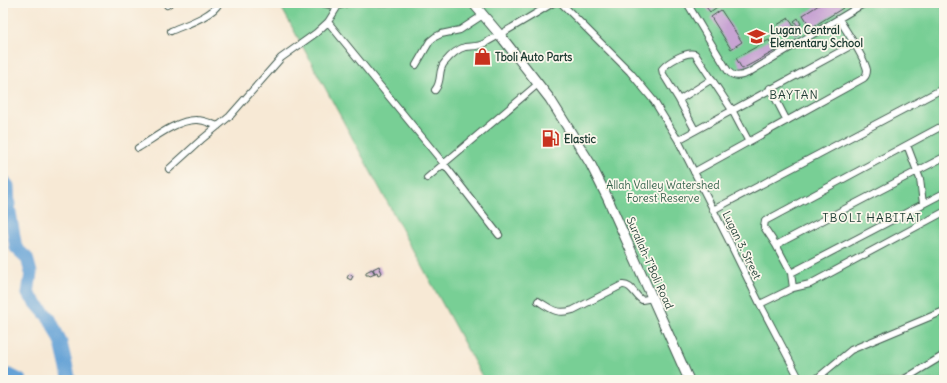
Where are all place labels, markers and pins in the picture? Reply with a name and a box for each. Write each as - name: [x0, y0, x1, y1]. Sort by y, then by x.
- place label: Lugan Central Elementary School: [770, 23, 863, 51]
- school or university icon: Lugan Central Elementary School: [747, 26, 767, 46]
- shop icon: Tboli Auto Parts: [472, 47, 492, 67]
- place label: Tboli Auto Parts: [495, 50, 572, 64]
- fuel station icon: Elastic: [541, 129, 561, 149]
- place label: Elastic: [564, 132, 596, 146]

